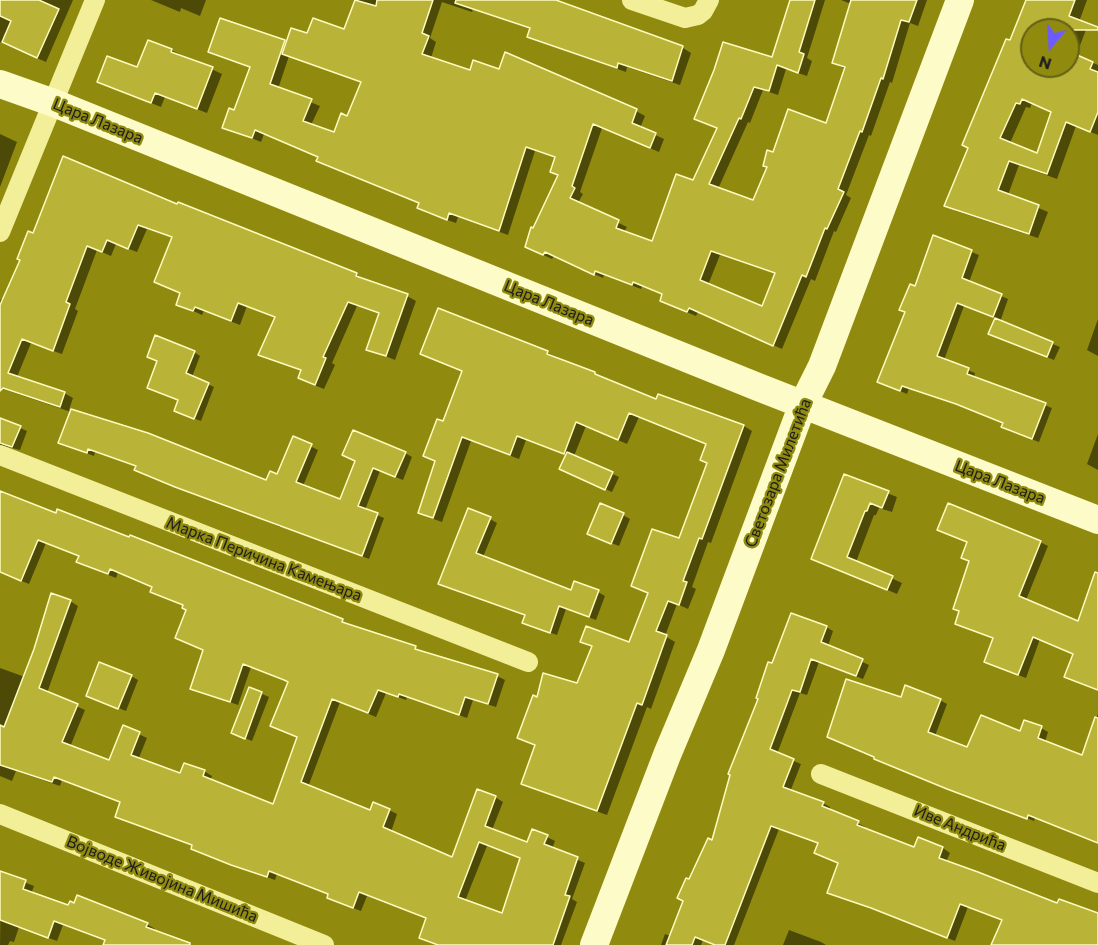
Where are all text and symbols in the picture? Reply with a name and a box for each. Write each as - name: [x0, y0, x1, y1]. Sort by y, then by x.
- north arrow: [1020, 18, 1080, 78]
- text: N: [1036, 53, 1054, 75]
- street label: Цара Лазара: [50, 94, 146, 148]
- street label: Цара Лазара: [501, 276, 597, 330]
- street label: Светозара Милетића: [741, 396, 815, 550]
- street label: Цара Лазара: [952, 456, 1048, 508]
- street label: Марка Перичина Камењара: [163, 513, 365, 605]
- street label: Иве Андрића: [911, 801, 1009, 855]
- street label: Војводе Живојина Мишића: [64, 832, 260, 926]

